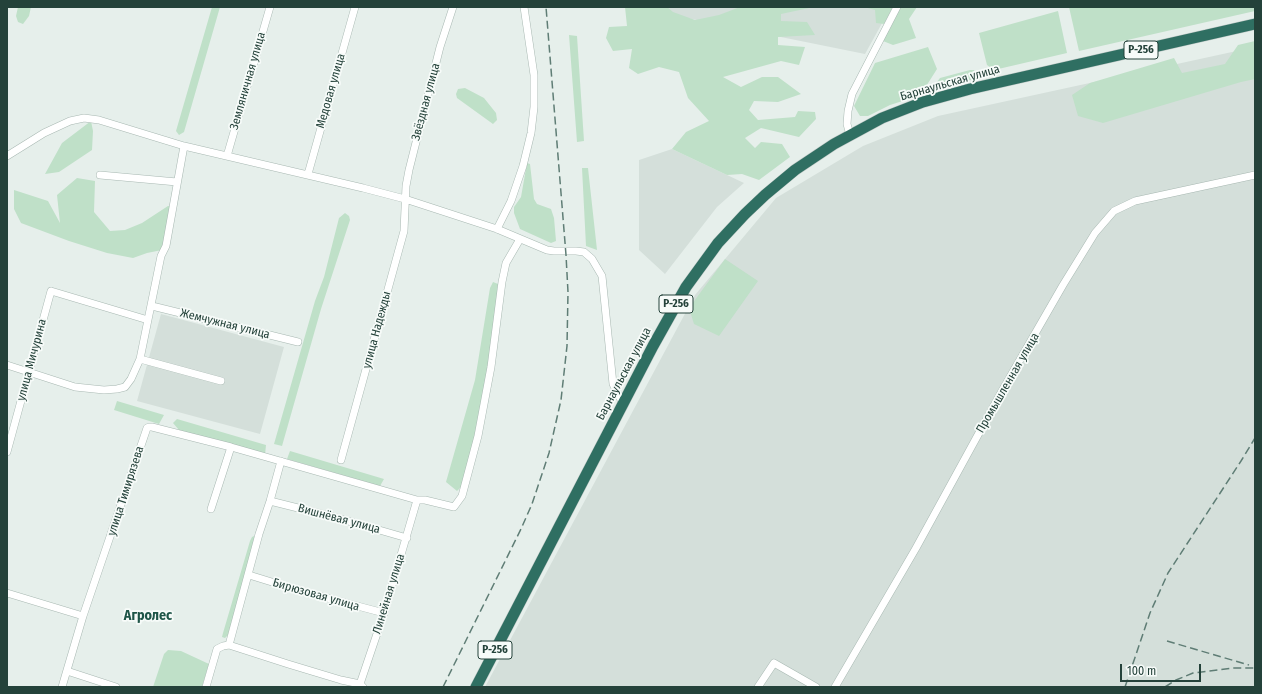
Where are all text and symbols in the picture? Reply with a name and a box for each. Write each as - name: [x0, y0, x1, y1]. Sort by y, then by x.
- street label: Земляничная улица: [227, 31, 269, 131]
- road number: Р-256: [1124, 41, 1158, 59]
- street label: Медовая улица: [313, 52, 349, 130]
- street label: Звёздная улица: [409, 62, 443, 142]
- street label: Барнаульская улица: [899, 62, 1001, 104]
- street label: улица Надежды: [360, 290, 394, 370]
- road number: Р-256: [659, 295, 693, 313]
- street label: Жемчужная улица: [179, 306, 271, 342]
- street label: улица Мичурина: [14, 317, 50, 403]
- street label: Барнаульская улица: [593, 325, 655, 423]
- street label: Промышленная улица: [973, 330, 1043, 436]
- street label: улица Тимирязева: [105, 444, 147, 538]
- street label: Вишнёвая улица: [296, 501, 382, 537]
- street label: Линейная улица: [370, 552, 408, 636]
- street label: Бирюзовая улица: [271, 576, 361, 614]
- district label: Агролес: [124, 608, 172, 624]
- road number: Р-256: [478, 641, 512, 659]
- scale bar: [1122, 656, 1203, 682]
- text: 100 m: [1127, 664, 1156, 678]

